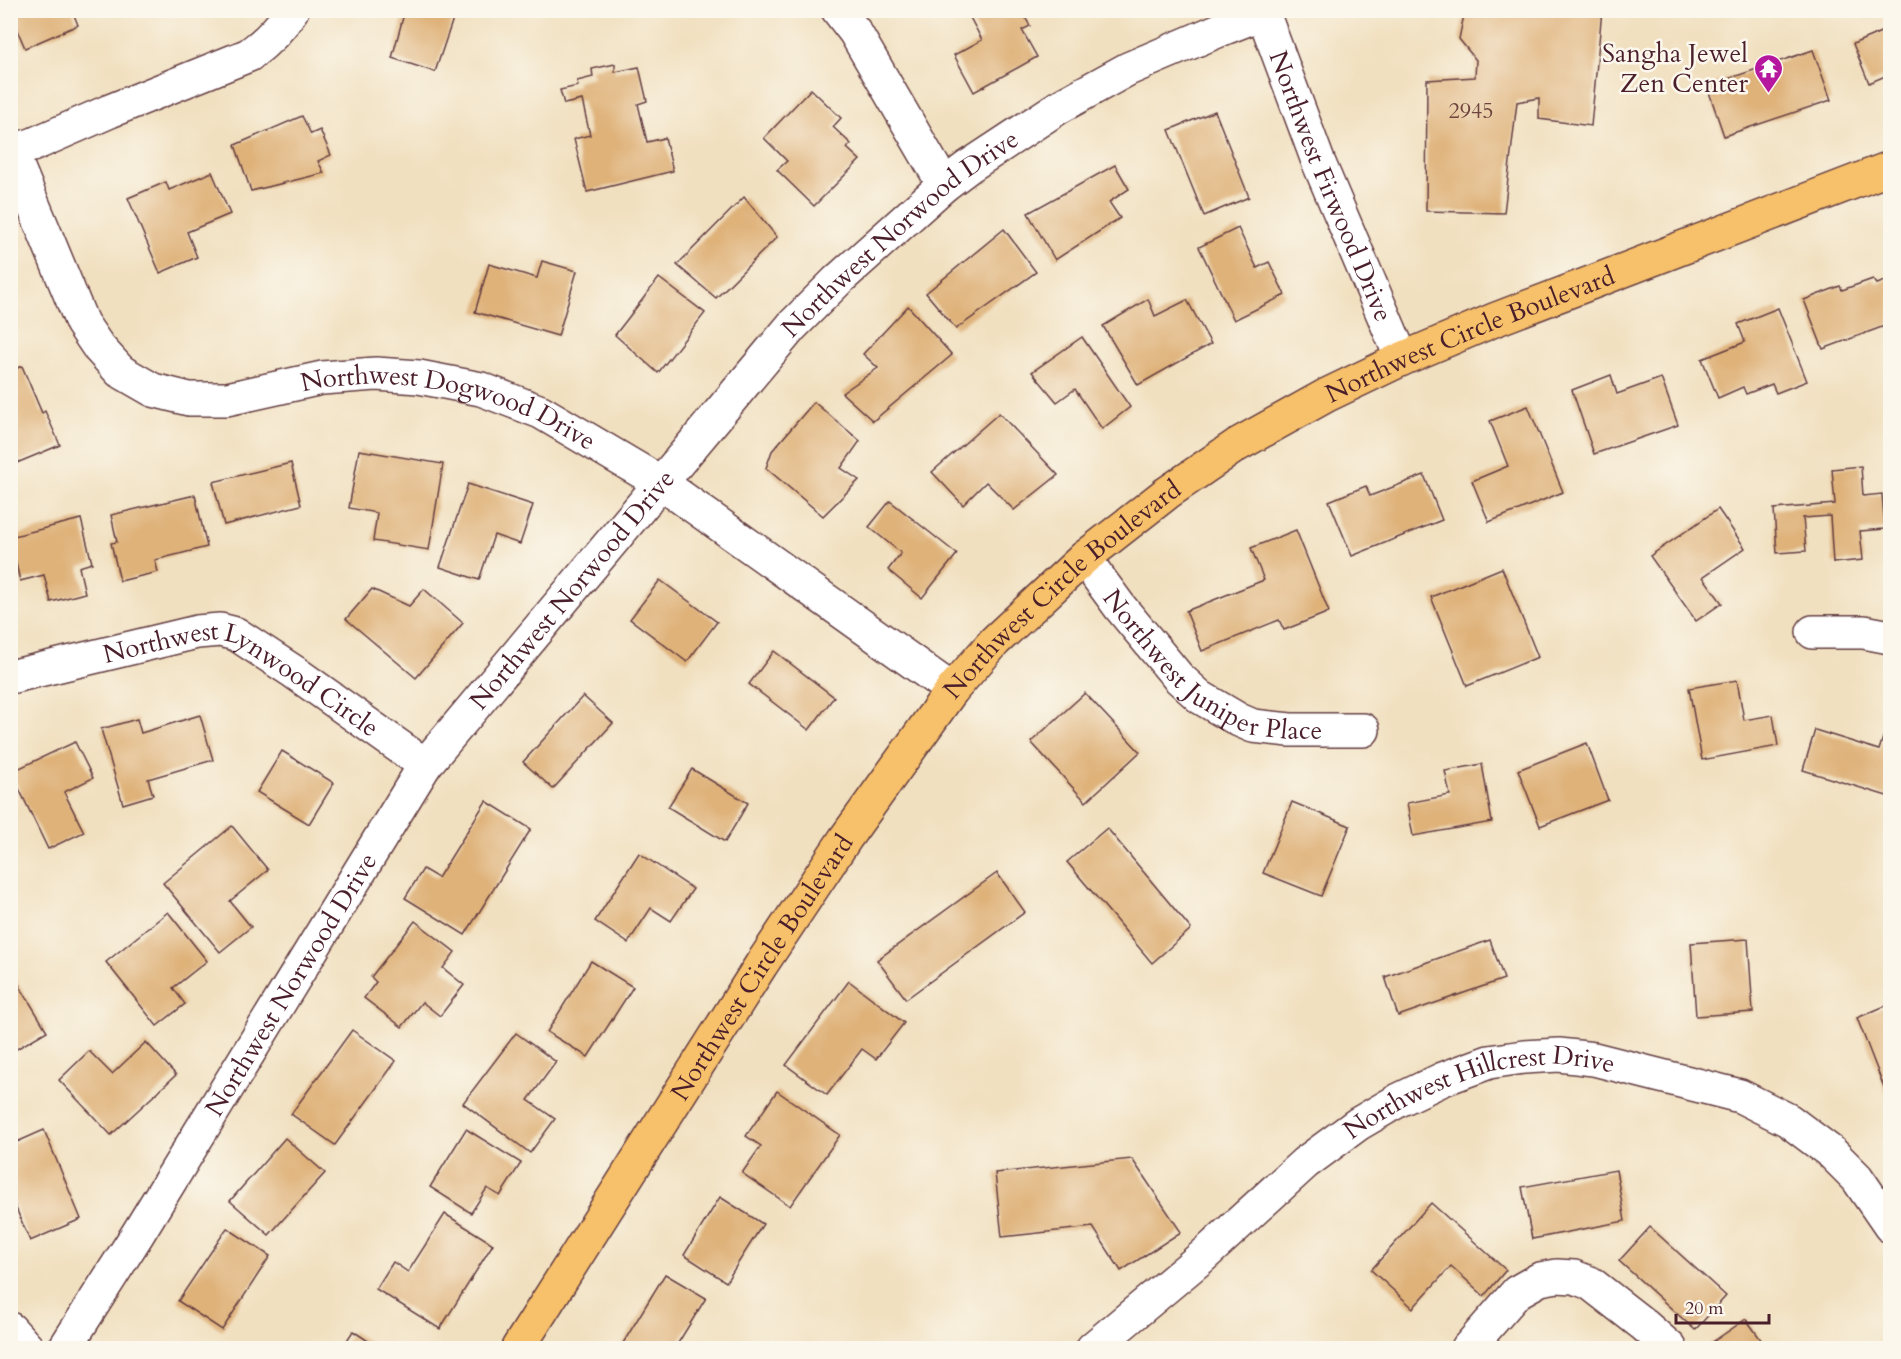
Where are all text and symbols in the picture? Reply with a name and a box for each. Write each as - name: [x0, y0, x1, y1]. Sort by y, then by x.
- place label: Sangha Jewel Zen Center: [1602, 36, 1749, 101]
- street label: Northwest Firwood Drive: [1261, 46, 1401, 327]
- temple icon: Sangha Jewel Zen Center: [1753, 52, 1785, 94]
- house number: 2945: [1448, 96, 1494, 126]
- street label: Northwest Norwood Drive: [773, 121, 1025, 345]
- street label: Northwest Circle Boulevard: [1319, 258, 1620, 411]
- street label: Northwest Dogwood Drive: [297, 356, 602, 458]
- street label: Northwest Norwood Drive: [461, 462, 682, 717]
- street label: Northwest Circle Boulevard: [935, 471, 1188, 706]
- street label: Northwest Juniper Place: [1095, 582, 1322, 748]
- street label: Northwest Lynwood Circle: [99, 613, 386, 745]
- street label: Northwest Circle Boulevard: [662, 827, 861, 1107]
- street label: Northwest Norwood Drive: [196, 846, 385, 1123]
- street label: Northwest Hillcrest Drive: [1336, 1037, 1619, 1147]
- scale bar: [1676, 1287, 1769, 1325]
- text: 20 m: [1685, 1296, 1724, 1321]

